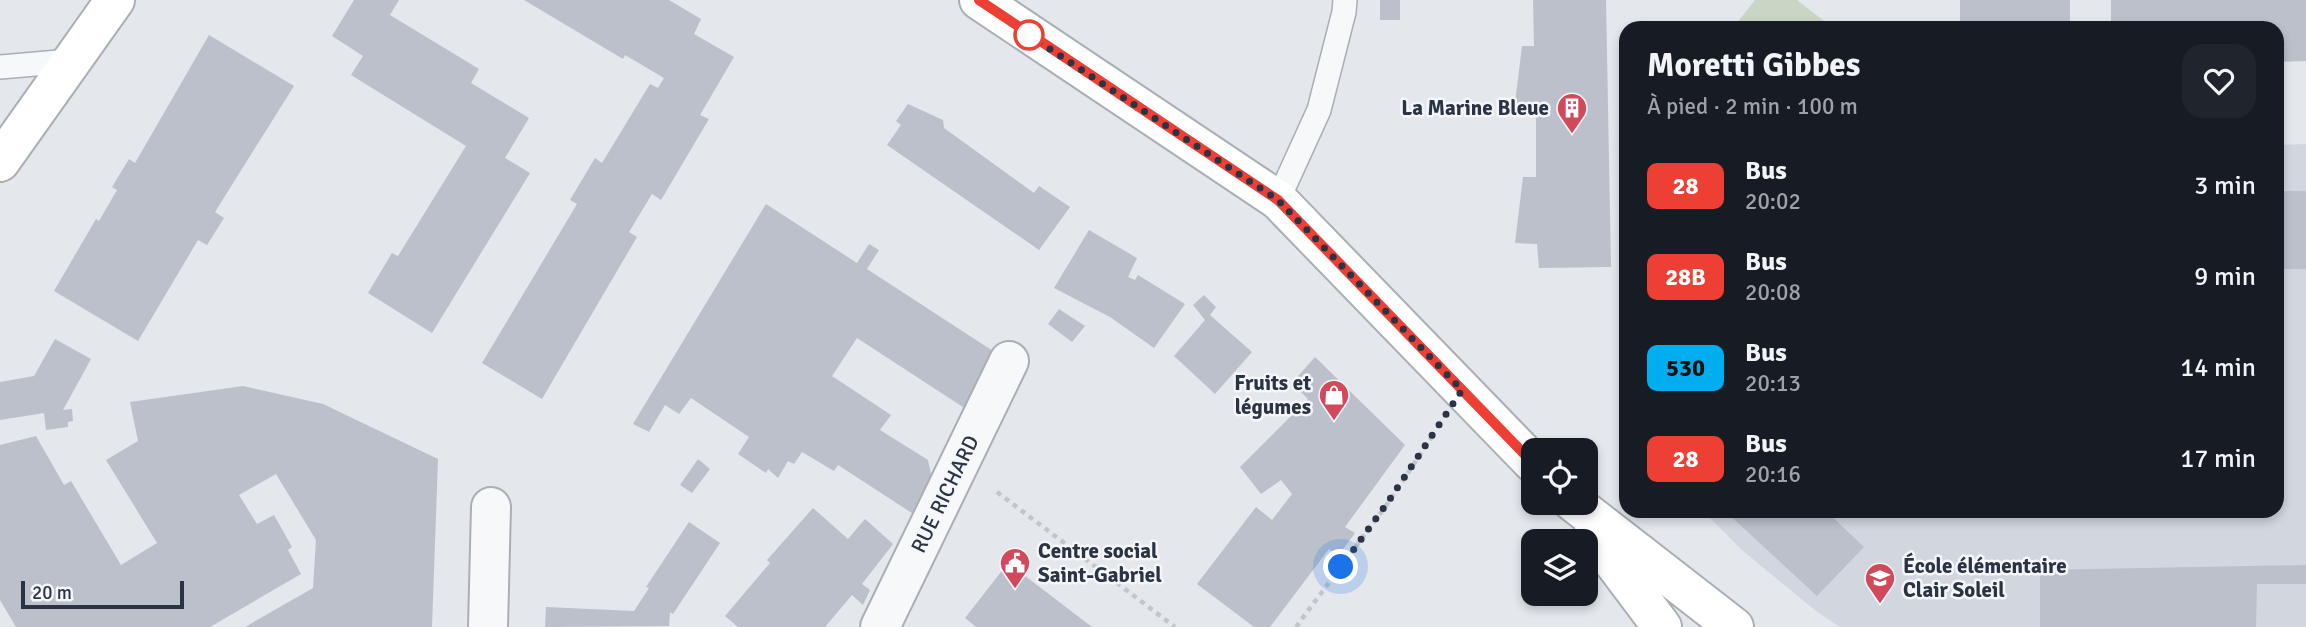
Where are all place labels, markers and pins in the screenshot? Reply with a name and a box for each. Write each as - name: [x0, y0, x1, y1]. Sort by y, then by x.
- unlabelled marker: [1014, 20, 1044, 50]
- building icon: La Marine Bleue: [1555, 91, 1589, 135]
- place label: La Marine Bleue: [1401, 95, 1549, 121]
- place label: Fruits et légumes: [1234, 370, 1311, 420]
- shop icon: Fruits et légumes: [1317, 378, 1351, 422]
- place label: Centre social Saint-Gabriel: [1038, 538, 1162, 588]
- public building icon: Centre social Saint-Gabriel: [998, 546, 1032, 590]
- place label: École élémentaire Clair Soleil: [1903, 552, 2067, 603]
- school or university icon: École élémentaire Clair Soleil: [1863, 561, 1897, 605]

